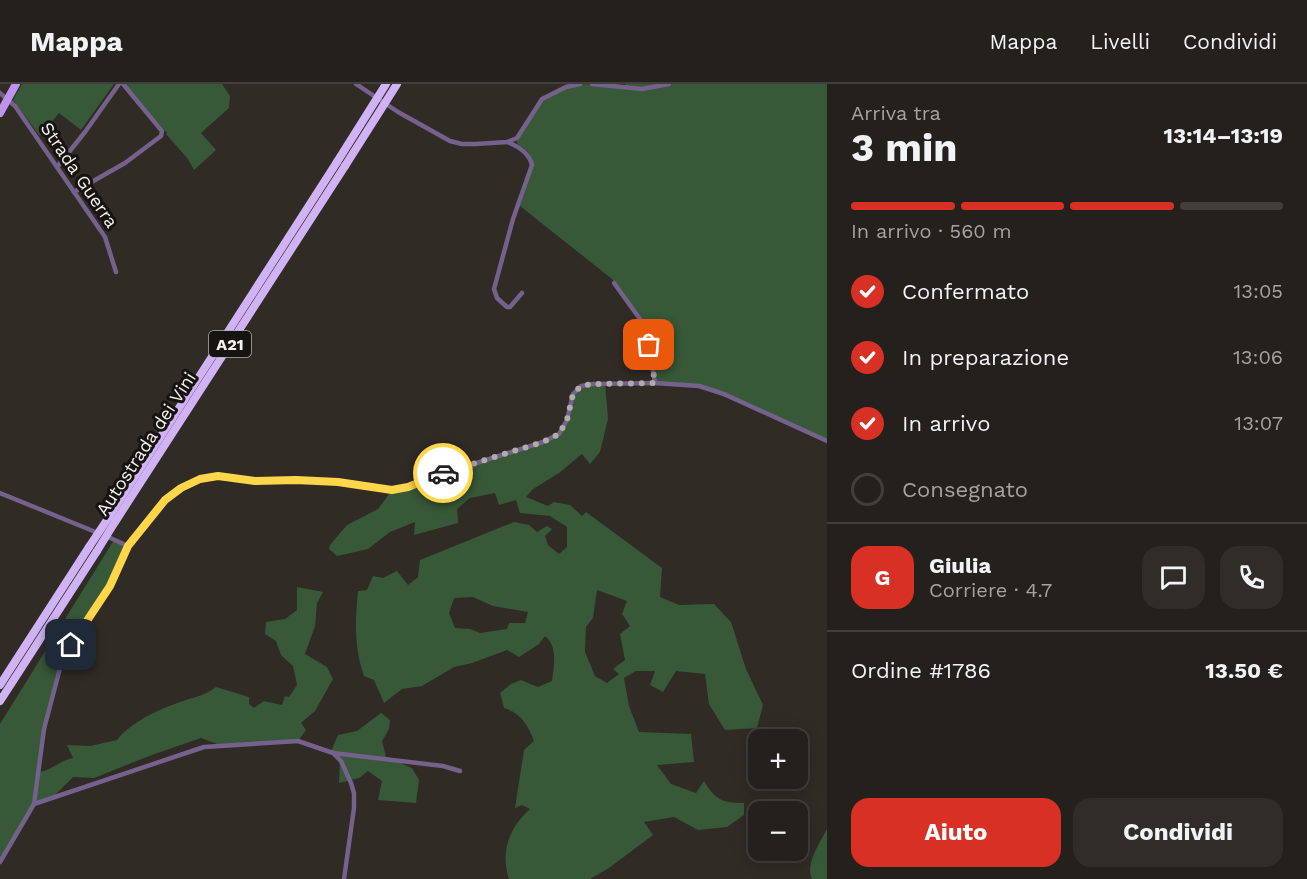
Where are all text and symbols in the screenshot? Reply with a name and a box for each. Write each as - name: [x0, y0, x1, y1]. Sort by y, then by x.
- text: Mappa: [30, 25, 123, 58]
- text: Mappa: [989, 29, 1057, 54]
- text: Livelli: [1090, 29, 1150, 54]
- text: Condividi: [1183, 29, 1277, 54]
- text: Arriva tra: [851, 101, 941, 125]
- street label: Strada Guerra: [36, 118, 122, 231]
- text: 13:14–13:19: [1164, 123, 1283, 148]
- text: 3 min: [851, 125, 958, 170]
- text: In arrivo · 560 m: [851, 219, 1012, 243]
- icon: check: [851, 275, 884, 308]
- text: Confermato: [902, 279, 1029, 304]
- text: 13:05: [1234, 279, 1283, 303]
- pin: [623, 319, 674, 370]
- icon: bag: [632, 328, 665, 361]
- road number: A21: [209, 331, 251, 357]
- icon: check: [851, 341, 884, 374]
- text: In preparazione: [902, 345, 1069, 370]
- text: 13:06: [1233, 345, 1283, 369]
- street label: Autostrada dei Vini: [91, 368, 200, 519]
- icon: check: [851, 407, 884, 440]
- text: In arrivo: [902, 411, 990, 436]
- text: 13:07: [1234, 411, 1283, 435]
- courier: [413, 443, 473, 503]
- icon: car: [427, 457, 460, 490]
- text: Consegnato: [902, 477, 1028, 502]
- button: chat: [1142, 546, 1205, 609]
- button: phone: [1220, 546, 1283, 609]
- text: Giulia: [929, 553, 991, 578]
- text: G: [875, 565, 890, 590]
- text: Corriere · 4.7: [929, 578, 1052, 602]
- pin: [45, 619, 96, 670]
- icon: home: [54, 628, 87, 661]
- text: Ordine #1786: [851, 658, 991, 683]
- text: 13.50 €: [1205, 658, 1283, 683]
- map controls: [748, 729, 808, 861]
- button: +: [748, 729, 808, 789]
- button: Aiuto: [851, 798, 1061, 867]
- button: Condividi: [1073, 798, 1283, 867]
- button: −: [748, 801, 808, 861]

